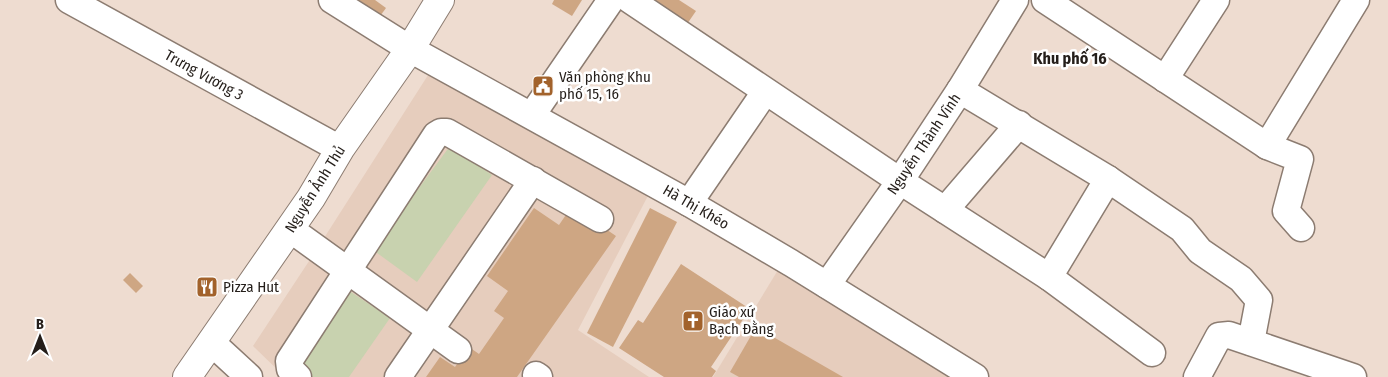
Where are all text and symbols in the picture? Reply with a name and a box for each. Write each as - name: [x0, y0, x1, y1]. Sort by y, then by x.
- street label: Trưng Vương 3: [162, 46, 247, 104]
- district label: Khu phố 16: [1033, 48, 1107, 68]
- place label: Văn phòng Khu phố 15, 16: [559, 68, 651, 103]
- public building icon: Văn phòng Khu phố 15, 16: [531, 74, 555, 98]
- street label: Nguyễn Thành Vĩnh: [883, 90, 965, 198]
- street label: Nguyễn Ảnh Thủ: [280, 142, 349, 236]
- street label: Hà Thị Khéo: [660, 181, 732, 233]
- restaurant icon: Pizza Hut: [195, 275, 219, 299]
- place label: Pizza Hut: [223, 278, 279, 296]
- place label: Giáo xứ Bạch Đằng: [709, 303, 773, 338]
- church icon: Giáo xứ Bạch Đằng: [681, 309, 705, 333]
- north arrow: [15, 312, 65, 362]
- text: B: [36, 316, 44, 333]

